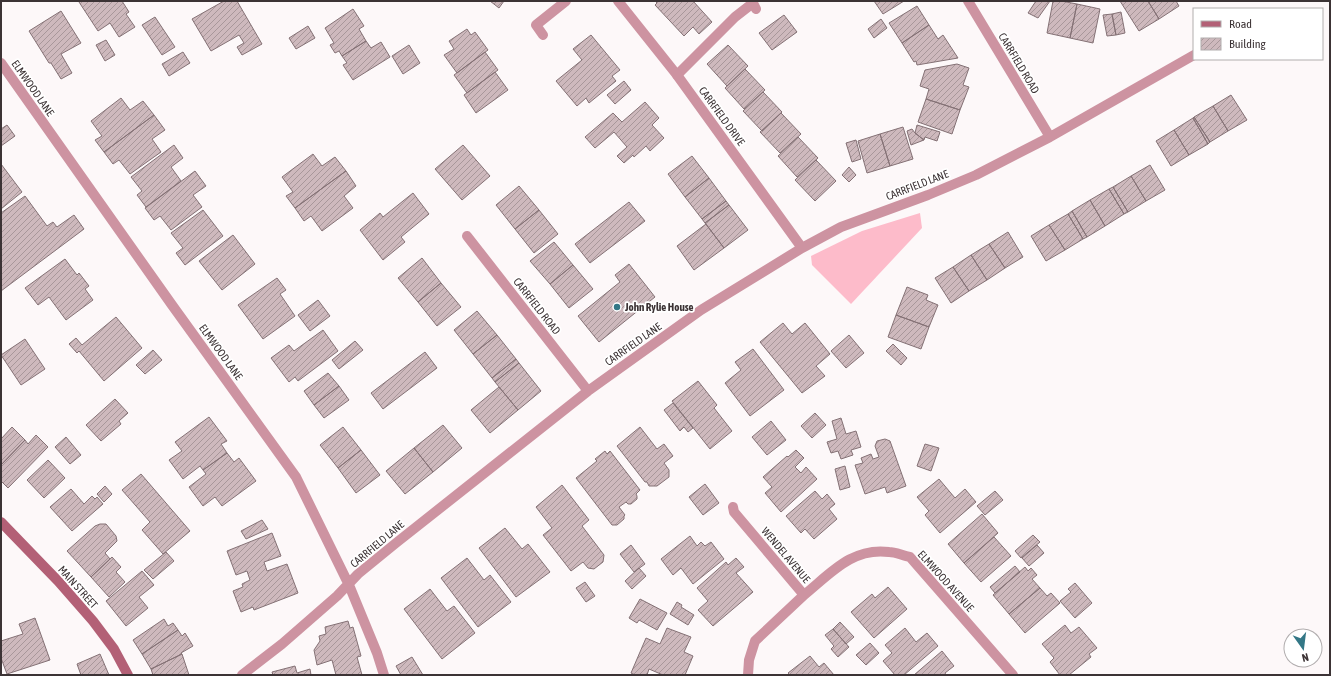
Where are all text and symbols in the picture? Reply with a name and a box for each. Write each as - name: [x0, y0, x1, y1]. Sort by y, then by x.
- legend: [1193, 8, 1323, 60]
- text: Road: [1229, 17, 1252, 31]
- street label: CARRFIELD ROAD: [996, 31, 1042, 95]
- text: Building: [1229, 37, 1267, 51]
- street label: ELMWOOD LANE: [9, 58, 57, 119]
- street label: CARRFIELD DRIVE: [697, 84, 748, 148]
- street label: CARRFIELD LANE: [884, 167, 950, 202]
- street label: CARRFIELD ROAD: [511, 275, 563, 337]
- place label: John Rylie House: [624, 301, 694, 313]
- marker: John Rylie House: [612, 302, 622, 312]
- street label: CARRFIELD LANE: [603, 320, 664, 368]
- street label: ELMWOOD LANE: [197, 322, 245, 382]
- street label: CARRFIELD LANE: [348, 518, 406, 570]
- street label: WENDEL AVENUE: [759, 525, 813, 585]
- street label: ELMWOOD AVENUE: [916, 548, 977, 614]
- street label: MAIN STREET: [56, 563, 100, 611]
- north arrow: [1283, 628, 1323, 668]
- text: N: [1301, 651, 1310, 664]

